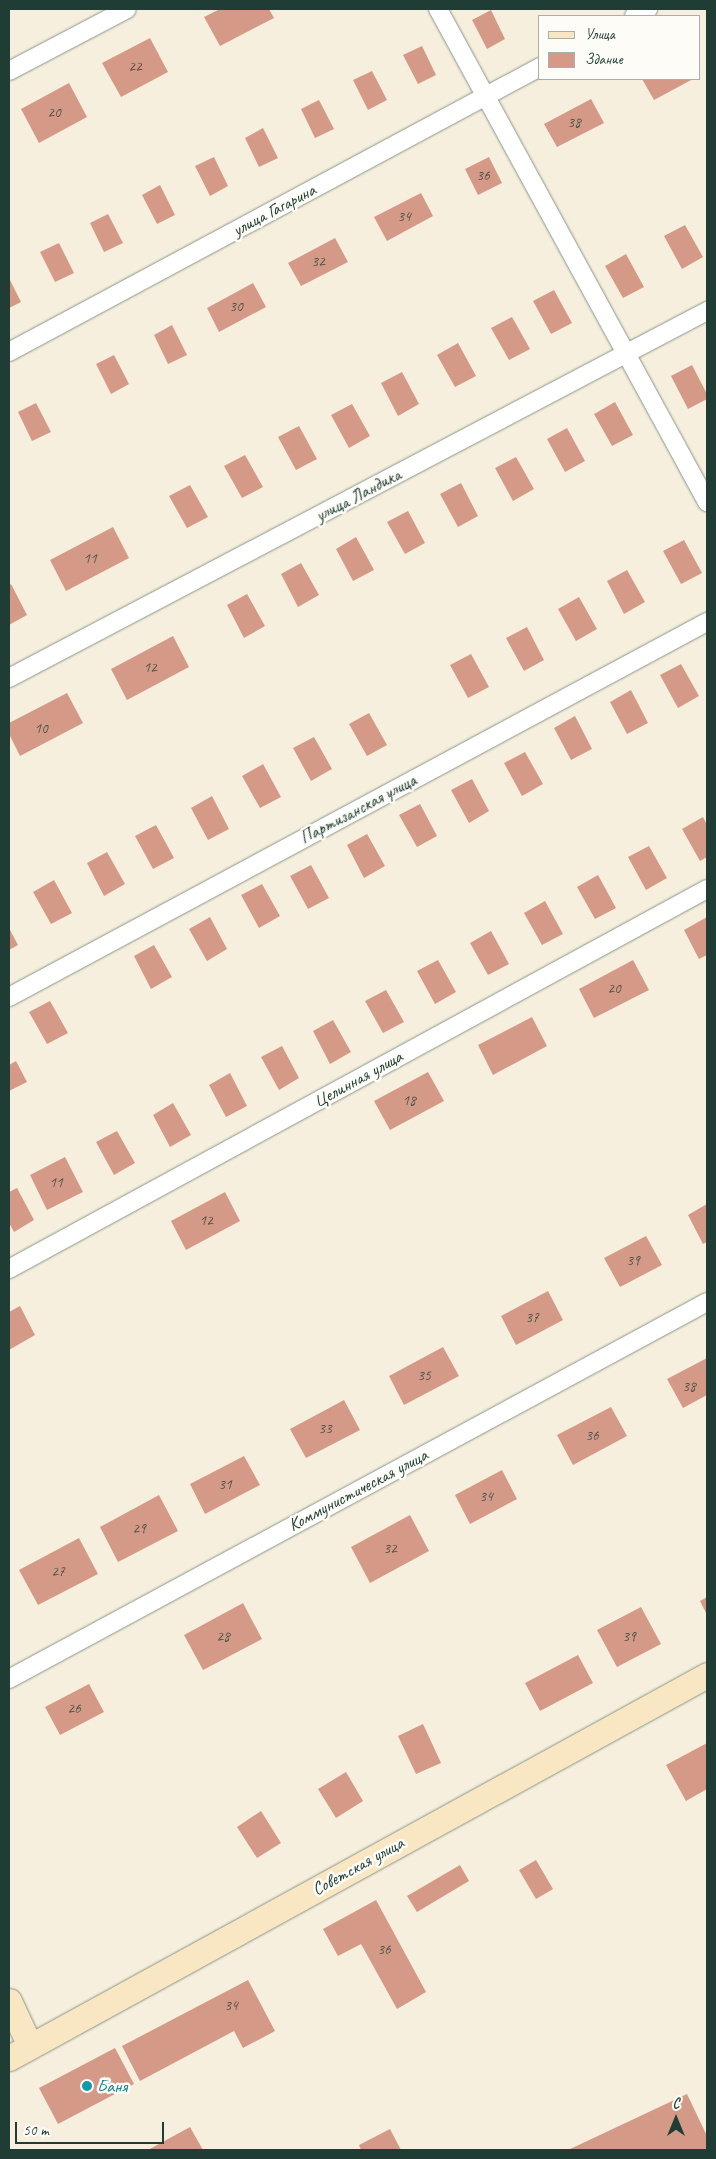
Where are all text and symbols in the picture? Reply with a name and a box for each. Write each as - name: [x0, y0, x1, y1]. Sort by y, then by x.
- legend: [538, 15, 701, 80]
- text: Улица: [585, 25, 615, 44]
- text: Здание: [585, 50, 623, 69]
- house number: 22: [128, 58, 142, 76]
- house number: 20: [47, 104, 61, 122]
- house number: 38: [567, 114, 581, 132]
- house number: 36: [476, 167, 490, 185]
- street label: улица Гагарина: [228, 179, 320, 241]
- house number: 34: [397, 208, 411, 226]
- house number: 32: [311, 253, 325, 271]
- house number: 30: [229, 298, 243, 316]
- street label: улица Ландика: [312, 464, 404, 526]
- house number: 11: [83, 550, 97, 568]
- house number: 12: [143, 659, 157, 677]
- house number: 10: [34, 720, 48, 738]
- street label: Партизанская улица: [296, 769, 420, 849]
- house number: 20: [607, 980, 621, 998]
- street label: Целинная улица: [309, 1045, 407, 1113]
- house number: 18: [402, 1092, 416, 1110]
- house number: 11: [49, 1174, 63, 1192]
- house number: 12: [199, 1212, 213, 1230]
- house number: 39: [626, 1252, 640, 1270]
- house number: 37: [525, 1309, 539, 1327]
- house number: 35: [417, 1367, 431, 1385]
- house number: 38: [682, 1378, 696, 1396]
- house number: 33: [318, 1420, 332, 1438]
- house number: 36: [585, 1427, 599, 1445]
- street label: Коммунистическая улица: [284, 1444, 432, 1536]
- house number: 31: [218, 1476, 232, 1494]
- house number: 34: [479, 1488, 493, 1506]
- house number: 29: [132, 1520, 146, 1538]
- house number: 32: [383, 1540, 397, 1558]
- house number: 27: [51, 1563, 65, 1581]
- house number: 28: [216, 1628, 230, 1646]
- house number: 39: [622, 1628, 636, 1646]
- house number: 26: [67, 1700, 81, 1718]
- street label: Советская улица: [308, 1832, 408, 1900]
- house number: 36: [377, 1941, 391, 1959]
- house number: 34: [224, 1997, 238, 2015]
- place label: Баня: [97, 2075, 127, 2097]
- marker: Баня: [81, 2080, 93, 2092]
- north arrow: [651, 2094, 701, 2144]
- text: С: [673, 2095, 679, 2112]
- scale bar: [18, 2112, 166, 2144]
- text: 50 m: [23, 2121, 49, 2140]

